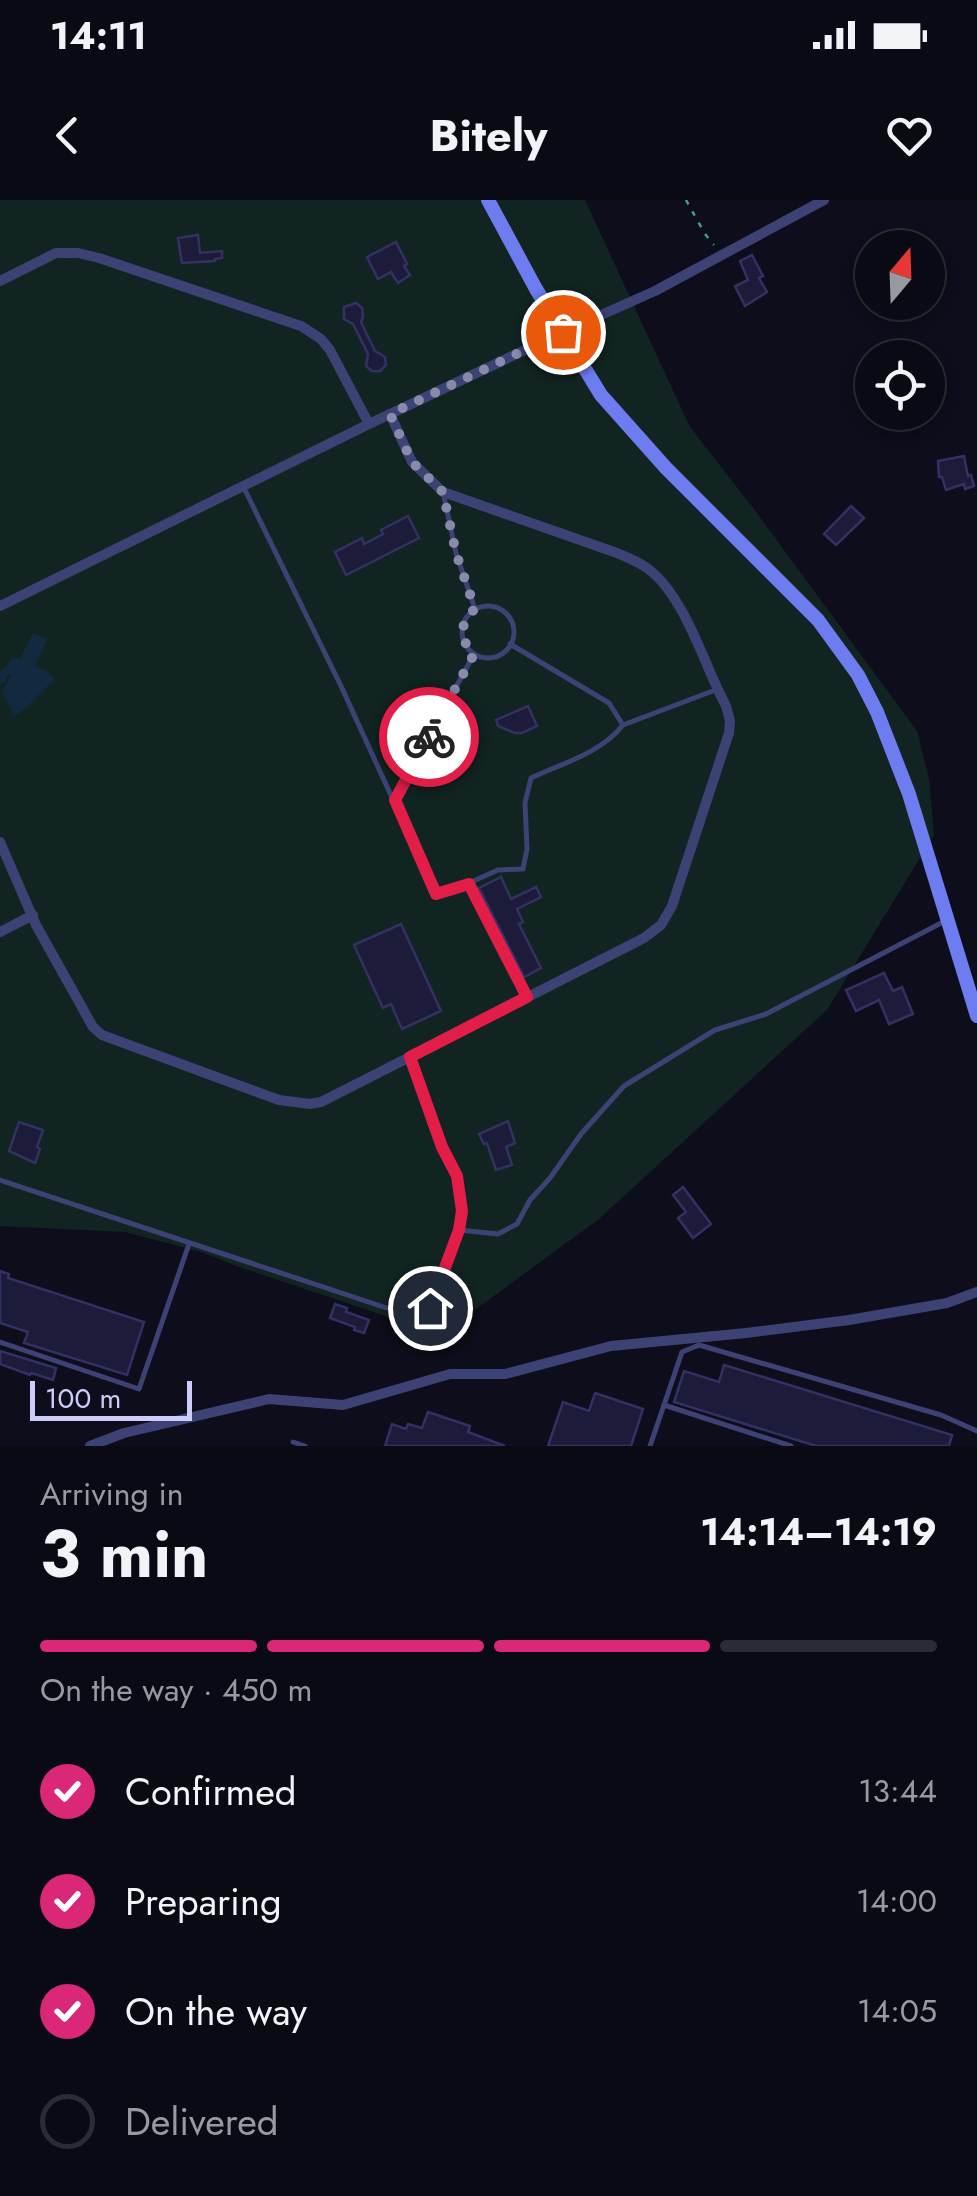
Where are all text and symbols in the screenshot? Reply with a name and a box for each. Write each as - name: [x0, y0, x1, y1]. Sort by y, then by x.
- text: 14:11: [50, 8, 147, 63]
- text: Bitely: [430, 103, 548, 168]
- icon: back: [40, 108, 95, 163]
- icon: heart: [882, 108, 937, 163]
- north arrow: [855, 230, 945, 320]
- map controls: [855, 230, 945, 430]
- pin: [521, 290, 606, 375]
- icon: bag: [536, 305, 591, 360]
- button: locate: [855, 340, 945, 430]
- courier: [379, 687, 479, 787]
- icon: bike: [402, 710, 457, 765]
- pin: [388, 1266, 473, 1351]
- icon: home: [403, 1281, 458, 1336]
- scale bar: [30, 1376, 192, 1420]
- text: 100 m: [45, 1378, 121, 1419]
- text: Arriving in: [40, 1471, 184, 1517]
- text: 14:14–14:19: [700, 1504, 937, 1559]
- text: 3 min: [40, 1507, 208, 1601]
- text: On the way · 450 m: [40, 1667, 313, 1713]
- icon: check: [40, 1764, 95, 1819]
- text: Confirmed: [125, 1764, 296, 1819]
- text: 13:44: [858, 1768, 937, 1814]
- icon: check: [40, 1874, 95, 1929]
- text: Preparing: [125, 1874, 282, 1929]
- text: 14:00: [856, 1878, 937, 1924]
- icon: check: [40, 1984, 95, 2039]
- text: On the way: [125, 1984, 307, 2039]
- text: 14:05: [857, 1988, 937, 2034]
- text: Delivered: [125, 2094, 278, 2149]

